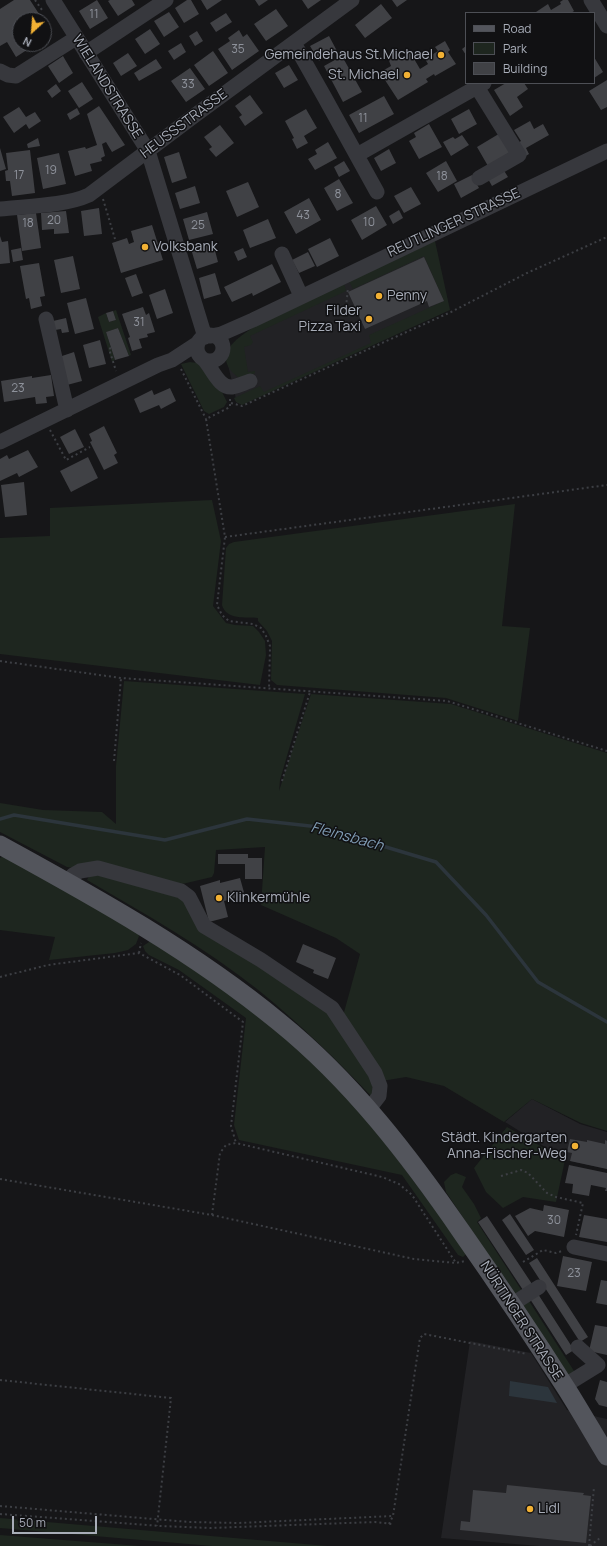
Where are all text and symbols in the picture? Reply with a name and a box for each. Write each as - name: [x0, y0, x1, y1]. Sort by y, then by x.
- house number: 11: [89, 8, 99, 22]
- north arrow: [12, 12, 52, 52]
- legend: [465, 12, 595, 84]
- text: Road: [503, 20, 531, 37]
- street label: WIELANDSTRASSE: [68, 32, 146, 142]
- text: N: [20, 34, 34, 51]
- text: Park: [503, 40, 527, 57]
- house number: 35: [231, 43, 245, 57]
- place label: Gemeindehaus St.Michael: [264, 47, 433, 63]
- marker: Gemeindehaus St.Michael: [436, 50, 446, 60]
- text: Building: [503, 60, 547, 77]
- place label: St. Michael: [328, 67, 399, 83]
- marker: St. Michael: [402, 70, 412, 80]
- house number: 33: [181, 78, 195, 92]
- street label: HEUSSSTRASSE: [137, 86, 231, 162]
- house number: 11: [358, 112, 368, 126]
- house number: 19: [45, 164, 57, 178]
- house number: 17: [14, 169, 24, 183]
- house number: 18: [436, 170, 448, 184]
- street label: REUTLINGER STRASSE: [385, 185, 523, 261]
- house number: 8: [335, 188, 341, 202]
- house number: 43: [296, 209, 310, 223]
- house number: 20: [47, 214, 61, 228]
- house number: 10: [363, 216, 375, 230]
- house number: 18: [22, 217, 34, 231]
- house number: 25: [191, 219, 205, 233]
- place label: Volksbank: [153, 239, 218, 255]
- marker: Volksbank: [140, 242, 150, 252]
- place label: Penny: [387, 288, 427, 304]
- marker: Penny: [374, 291, 384, 301]
- place label: Filder Pizza Taxi: [298, 303, 361, 336]
- marker: Filder Pizza Taxi: [364, 314, 374, 324]
- house number: 31: [133, 316, 145, 330]
- house number: 23: [11, 382, 25, 396]
- water label: Fleinsbach: [309, 819, 385, 855]
- place label: Klinkermühle: [227, 890, 310, 906]
- marker: Klinkermühle: [214, 893, 224, 903]
- place label: Städt. Kindergarten Anna-Fischer-Weg: [441, 1130, 567, 1162]
- marker: Städt. Kindergarten Anna-Fischer-Weg: [570, 1141, 580, 1151]
- house number: 30: [547, 1214, 561, 1228]
- street label: NÜRTINGER STRASSE: [476, 1258, 566, 1384]
- house number: 23: [567, 1267, 581, 1281]
- place label: Lidl: [538, 1501, 560, 1517]
- marker: Lidl: [525, 1504, 535, 1514]
- scale bar: [14, 1508, 99, 1534]
- text: 50 m: [19, 1514, 46, 1531]

